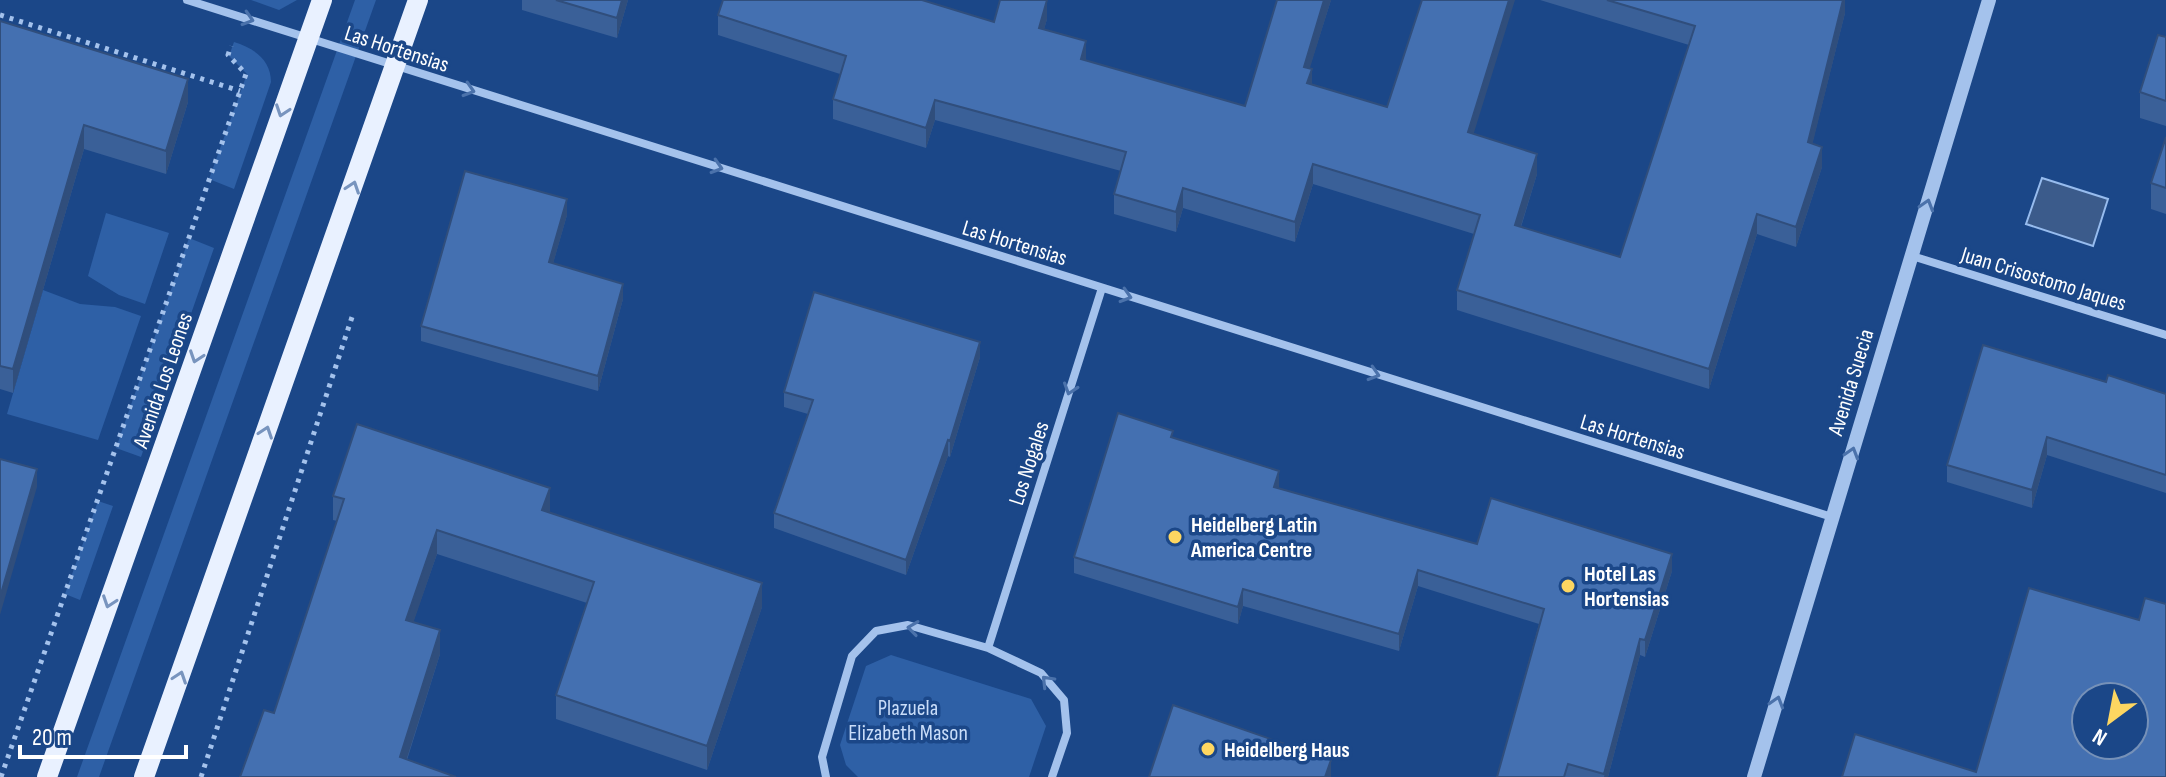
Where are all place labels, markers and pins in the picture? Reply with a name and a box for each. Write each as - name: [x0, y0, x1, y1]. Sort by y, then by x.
- place label: Heidelberg Latin America Centre: [1190, 512, 1317, 564]
- marker: Heidelberg Latin America Centre: [1166, 528, 1184, 546]
- place label: Hotel Las Hortensias: [1584, 561, 1669, 613]
- marker: Hotel Las Hortensias: [1559, 577, 1577, 595]
- place label: Heidelberg Haus: [1224, 737, 1350, 764]
- marker: Heidelberg Haus: [1199, 740, 1217, 758]

